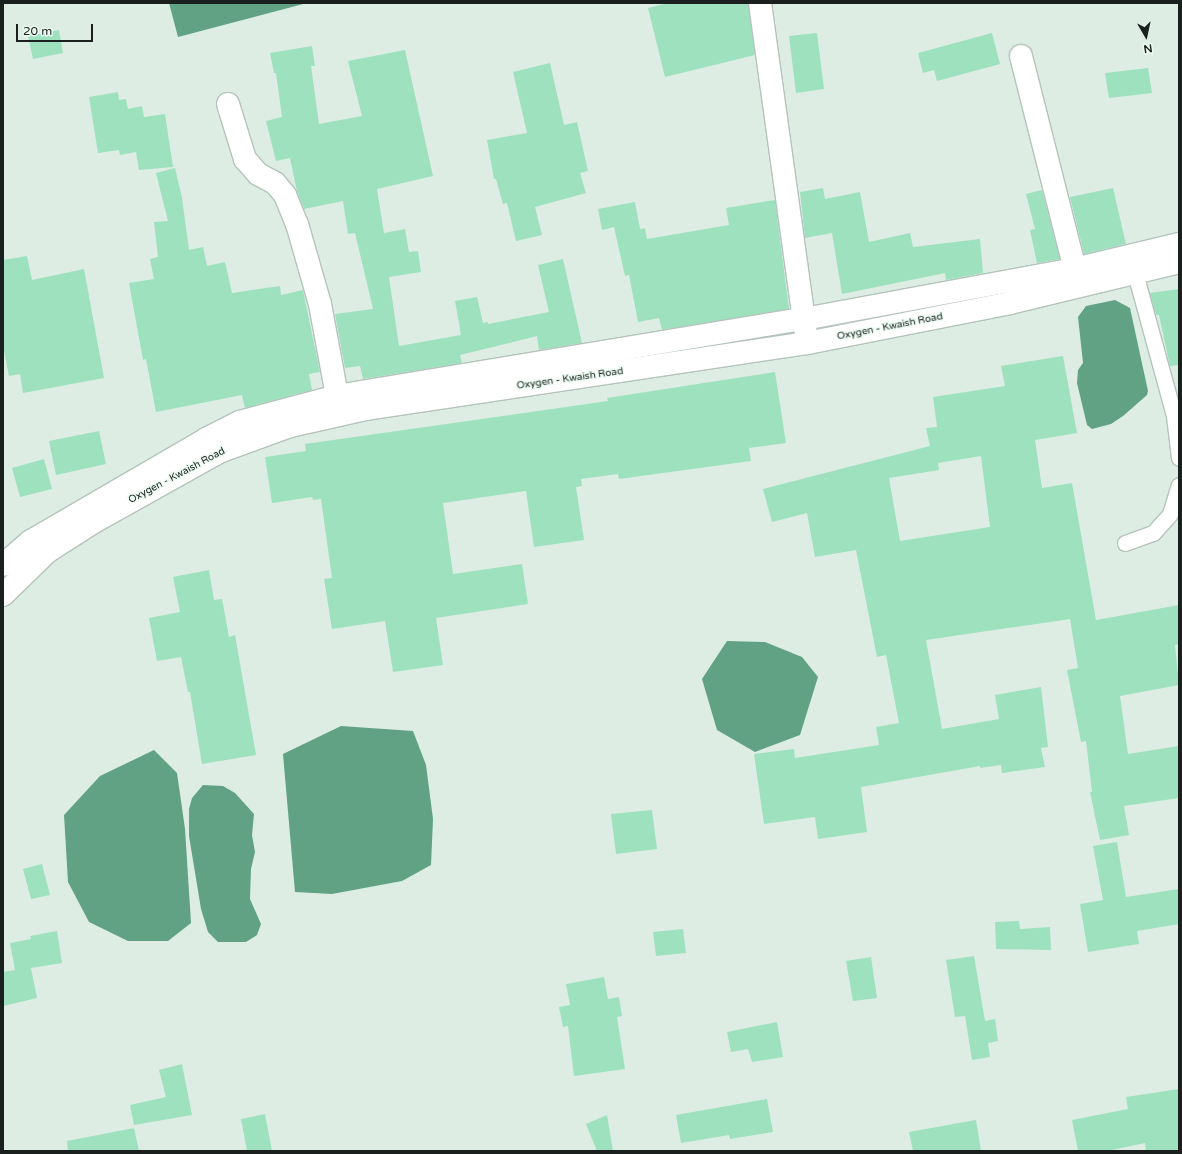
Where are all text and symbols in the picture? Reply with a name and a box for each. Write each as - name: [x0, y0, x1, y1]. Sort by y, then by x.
- scale bar: [18, 16, 95, 42]
- north arrow: [1126, 16, 1166, 56]
- text: 20 m: [23, 24, 52, 38]
- text: N: [1143, 41, 1153, 55]
- street label: Oxygen - Kwaish Road: [836, 311, 944, 343]
- street label: Oxygen - Kwaish Road: [516, 366, 624, 392]
- street label: Oxygen - Kwaish Road: [127, 445, 227, 507]

